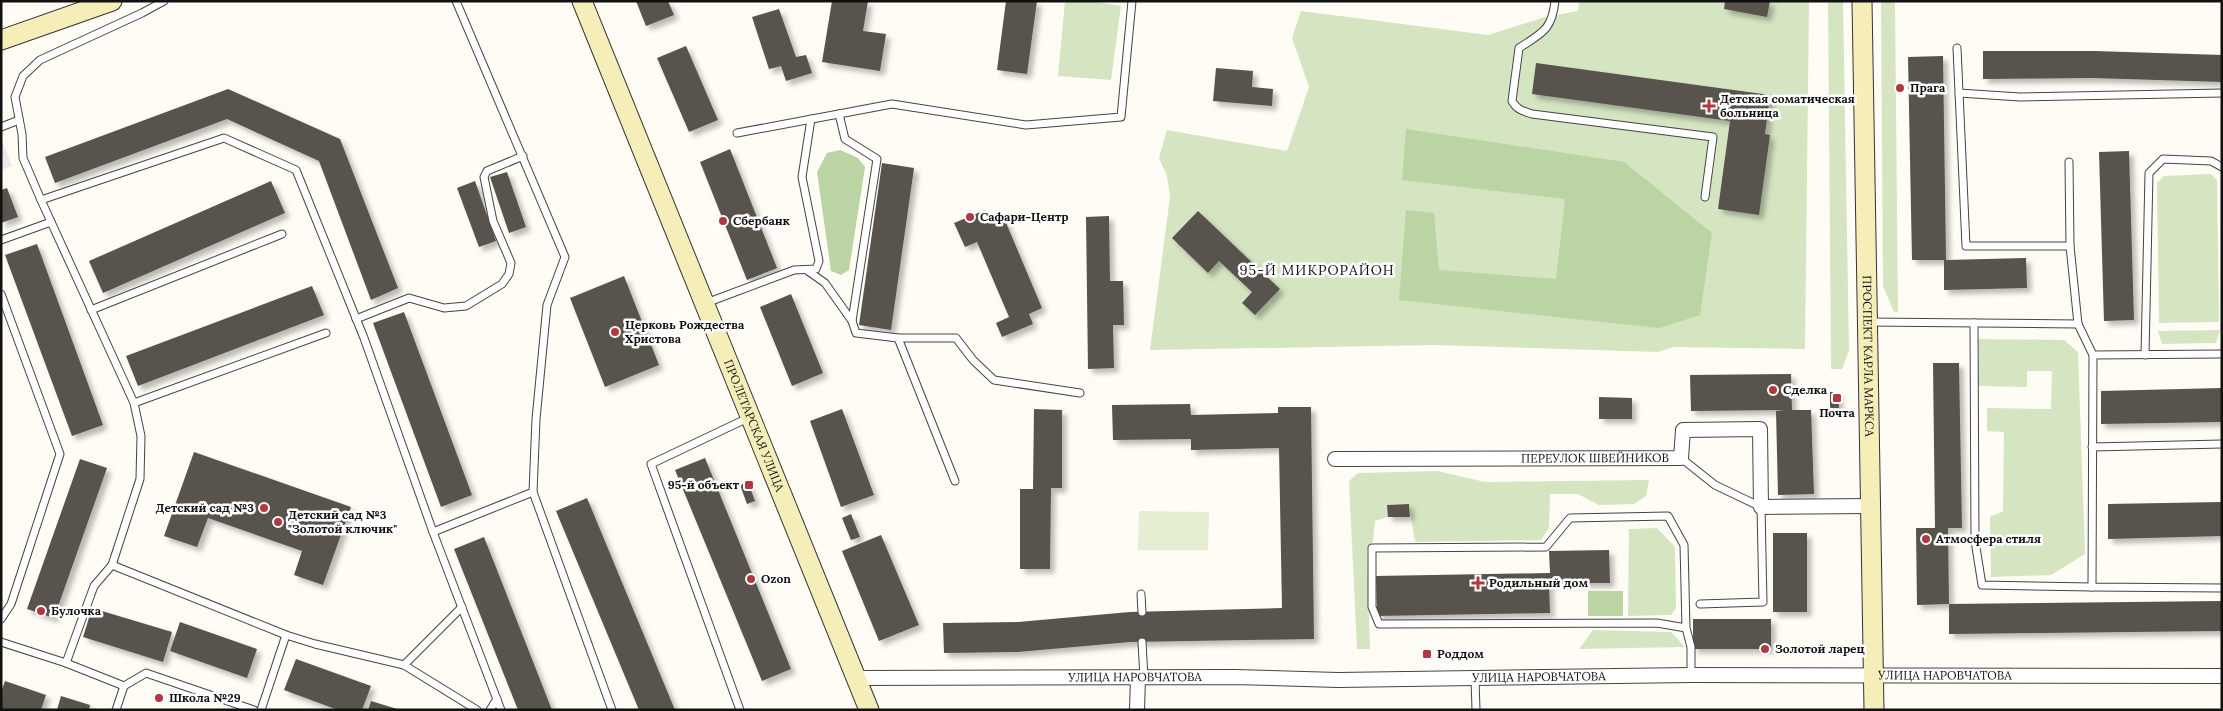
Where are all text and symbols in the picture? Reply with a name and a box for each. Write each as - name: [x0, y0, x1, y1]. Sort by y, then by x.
- place label: Прага: [1910, 80, 1946, 95]
- marker: Прага: [1894, 82, 1906, 94]
- place label: Детская соматическая больница: [1720, 91, 1855, 120]
- marker: Детская соматическая больница: [1702, 99, 1716, 113]
- place label: Сафари-Центр: [980, 209, 1068, 224]
- marker: Сафари-Центр: [964, 211, 976, 223]
- place label: Сбербанк: [733, 213, 790, 228]
- marker: Сбербанк: [717, 215, 729, 227]
- district label: 95-Й МИКРОРАЙОН: [1239, 261, 1395, 279]
- street label: ПРОСПЕКТ КАРЛА МАРКСА: [1860, 275, 1877, 437]
- place label: Церковь Рождества Христова: [625, 317, 745, 346]
- marker: Церковь Рождества Христова: [609, 326, 621, 338]
- street label: ПРОЛЕТАРСКАЯ УЛИЦА: [721, 357, 788, 494]
- place label: Сделка: [1783, 382, 1828, 397]
- marker: Сделка: [1767, 384, 1779, 396]
- marker: Почта: [1831, 392, 1843, 404]
- place label: Почта: [1819, 405, 1856, 420]
- street label: ПЕРЕУЛОК ШВЕЙНИКОВ: [1521, 450, 1669, 465]
- place label: 95-й объект: [668, 477, 740, 492]
- marker: 95-й объект: [743, 479, 755, 491]
- place label: Детский сад №3: [156, 500, 254, 515]
- marker: Детский сад №3: [258, 502, 270, 514]
- place label: Детский сад №3 "Золотой ключик": [288, 507, 397, 536]
- marker: Детский сад №3 "Золотой ключик": [272, 516, 284, 528]
- place label: Атмосфера стиля: [1936, 531, 2041, 546]
- marker: Атмосфера стиля: [1920, 533, 1932, 545]
- place label: Ozon: [761, 571, 791, 586]
- marker: Ozon: [745, 573, 757, 585]
- place label: Родильный дом: [1489, 575, 1588, 590]
- marker: Родильный дом: [1471, 576, 1485, 590]
- place label: Булочка: [51, 603, 102, 618]
- marker: Булочка: [35, 605, 47, 617]
- place label: Золотой ларец: [1775, 641, 1865, 656]
- marker: Золотой ларец: [1759, 643, 1771, 655]
- place label: Роддом: [1437, 646, 1484, 661]
- marker: Роддом: [1421, 648, 1433, 660]
- street label: УЛИЦА НАРОВЧАТОВА: [1877, 667, 2012, 683]
- street label: УЛИЦА НАРОВЧАТОВА: [1471, 668, 1606, 685]
- street label: УЛИЦА НАРОВЧАТОВА: [1067, 669, 1202, 684]
- place label: Школа №29: [169, 690, 241, 705]
- marker: Школа №29: [153, 692, 165, 704]

